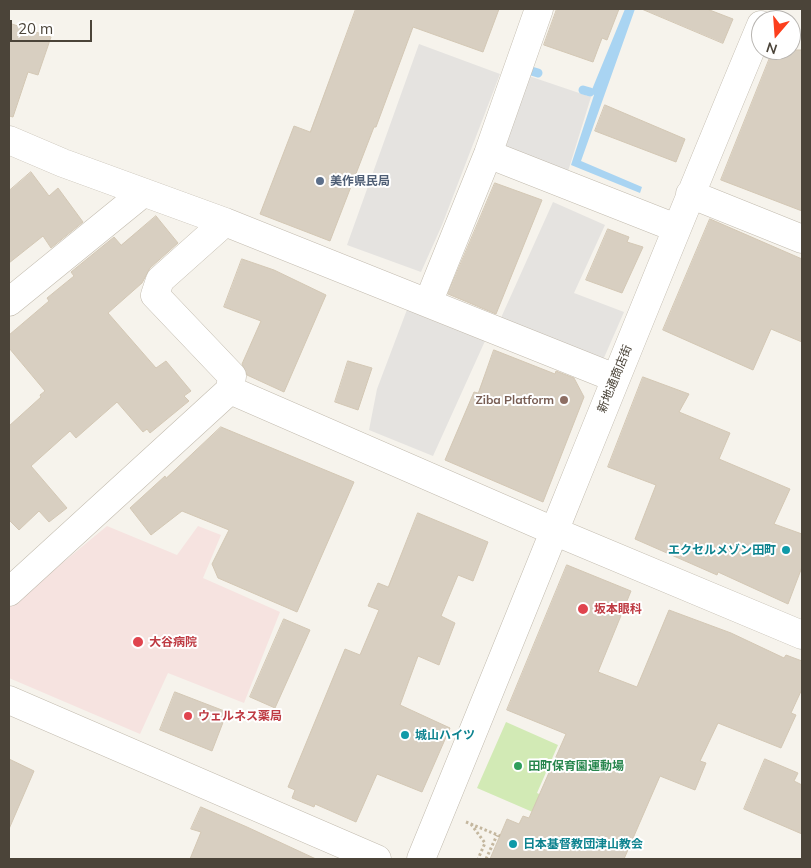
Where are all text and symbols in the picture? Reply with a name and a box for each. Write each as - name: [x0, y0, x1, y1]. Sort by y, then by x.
- scale bar: [12, 10, 95, 42]
- north arrow: [751, 10, 801, 60]
- text: 20 m: [18, 19, 53, 38]
- text: N: [764, 38, 779, 59]
- place label: 美作県民局: [330, 174, 390, 188]
- marker: 美作県民局: [314, 175, 326, 187]
- street label: 新地通商店街: [595, 343, 635, 415]
- place label: Ziba Platform: [475, 393, 554, 407]
- marker: Ziba Platform: [558, 394, 570, 406]
- place label: エクセルメゾン田町: [668, 543, 776, 557]
- marker: エクセルメゾン田町: [780, 544, 792, 556]
- marker: 坂本眼科: [576, 602, 590, 616]
- place label: 坂本眼科: [594, 602, 642, 616]
- marker: 大谷病院: [131, 635, 145, 649]
- place label: 大谷病院: [149, 635, 197, 649]
- place label: ウェルネス薬局: [198, 709, 282, 723]
- marker: ウェルネス薬局: [182, 710, 194, 722]
- place label: 城山ハイツ: [415, 728, 475, 742]
- marker: 城山ハイツ: [399, 729, 411, 741]
- place label: 田町保育園運動場: [528, 759, 624, 773]
- marker: 田町保育園運動場: [512, 760, 524, 772]
- place label: 日本基督教団津山教会: [523, 837, 643, 851]
- marker: 日本基督教団津山教会: [507, 838, 519, 850]

